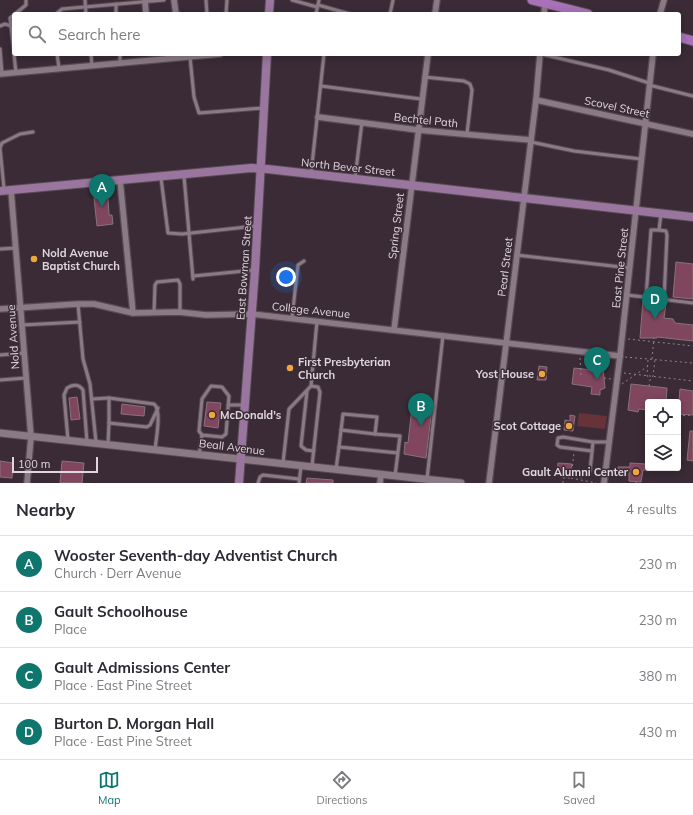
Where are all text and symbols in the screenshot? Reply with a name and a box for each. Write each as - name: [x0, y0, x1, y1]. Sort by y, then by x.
- search box: [12, 12, 681, 56]
- icon: search: [26, 23, 48, 45]
- text: Search here: [58, 25, 140, 44]
- street label: Scovel Street: [583, 93, 651, 121]
- street label: Bechtel Path: [393, 110, 459, 130]
- street label: North Bever Street: [300, 155, 396, 179]
- pin: A: [89, 174, 115, 207]
- street label: Spring Street: [385, 192, 407, 260]
- street label: East Bowman Street: [233, 215, 255, 321]
- street label: East Pine Street: [609, 227, 631, 309]
- street label: Pearl Street: [494, 237, 516, 297]
- place label: Nold Avenue Baptist Church: [42, 246, 120, 273]
- marker: Nold Avenue Baptist Church: [29, 254, 39, 264]
- your location: [276, 267, 296, 287]
- pin: D: [642, 286, 668, 319]
- street label: College Avenue: [271, 299, 351, 321]
- street label: Nold Avenue: [4, 304, 22, 370]
- pin: C: [584, 347, 610, 380]
- place label: First Presbyterian Church: [298, 355, 391, 382]
- marker: First Presbyterian Church: [285, 363, 295, 373]
- place label: Yost House: [475, 367, 534, 381]
- marker: Yost House: [537, 369, 547, 379]
- pin: B: [408, 393, 434, 426]
- map controls: [645, 399, 681, 471]
- button: locate: [645, 399, 681, 435]
- place label: McDonald's: [220, 408, 282, 422]
- marker: McDonald's: [207, 410, 217, 420]
- place label: Scot Cottage: [494, 419, 561, 433]
- marker: Scot Cottage: [564, 421, 574, 431]
- button: layers: [645, 435, 681, 471]
- street label: Beall Avenue: [198, 436, 266, 458]
- scale bar: [12, 455, 98, 474]
- text: 100 m: [18, 457, 50, 471]
- place label: Gault Alumni Center: [522, 465, 629, 479]
- marker: Gault Alumni Center: [631, 467, 641, 477]
- text: Nearby: [16, 499, 75, 520]
- text: 4 results: [626, 501, 677, 517]
- text: Wooster Seventh-day Adventist Church: [54, 546, 338, 565]
- text: A: [24, 556, 34, 572]
- text: 230 m: [639, 556, 677, 572]
- text: Church · Derr Avenue: [54, 565, 181, 581]
- text: Gault Schoolhouse: [54, 602, 188, 621]
- text: B: [25, 612, 33, 628]
- text: 230 m: [639, 612, 677, 628]
- text: Place: [54, 621, 87, 637]
- text: Gault Admissions Center: [54, 658, 230, 677]
- text: C: [25, 668, 33, 684]
- text: 380 m: [639, 668, 677, 684]
- text: Place · East Pine Street: [54, 677, 192, 693]
- text: Burton D. Morgan Hall: [54, 714, 214, 733]
- text: D: [24, 724, 34, 740]
- text: 430 m: [639, 724, 677, 740]
- text: Place · East Pine Street: [54, 733, 192, 749]
- tab: Map: [98, 769, 121, 807]
- tab: Directions: [317, 769, 367, 807]
- tab: Saved: [563, 769, 595, 807]

